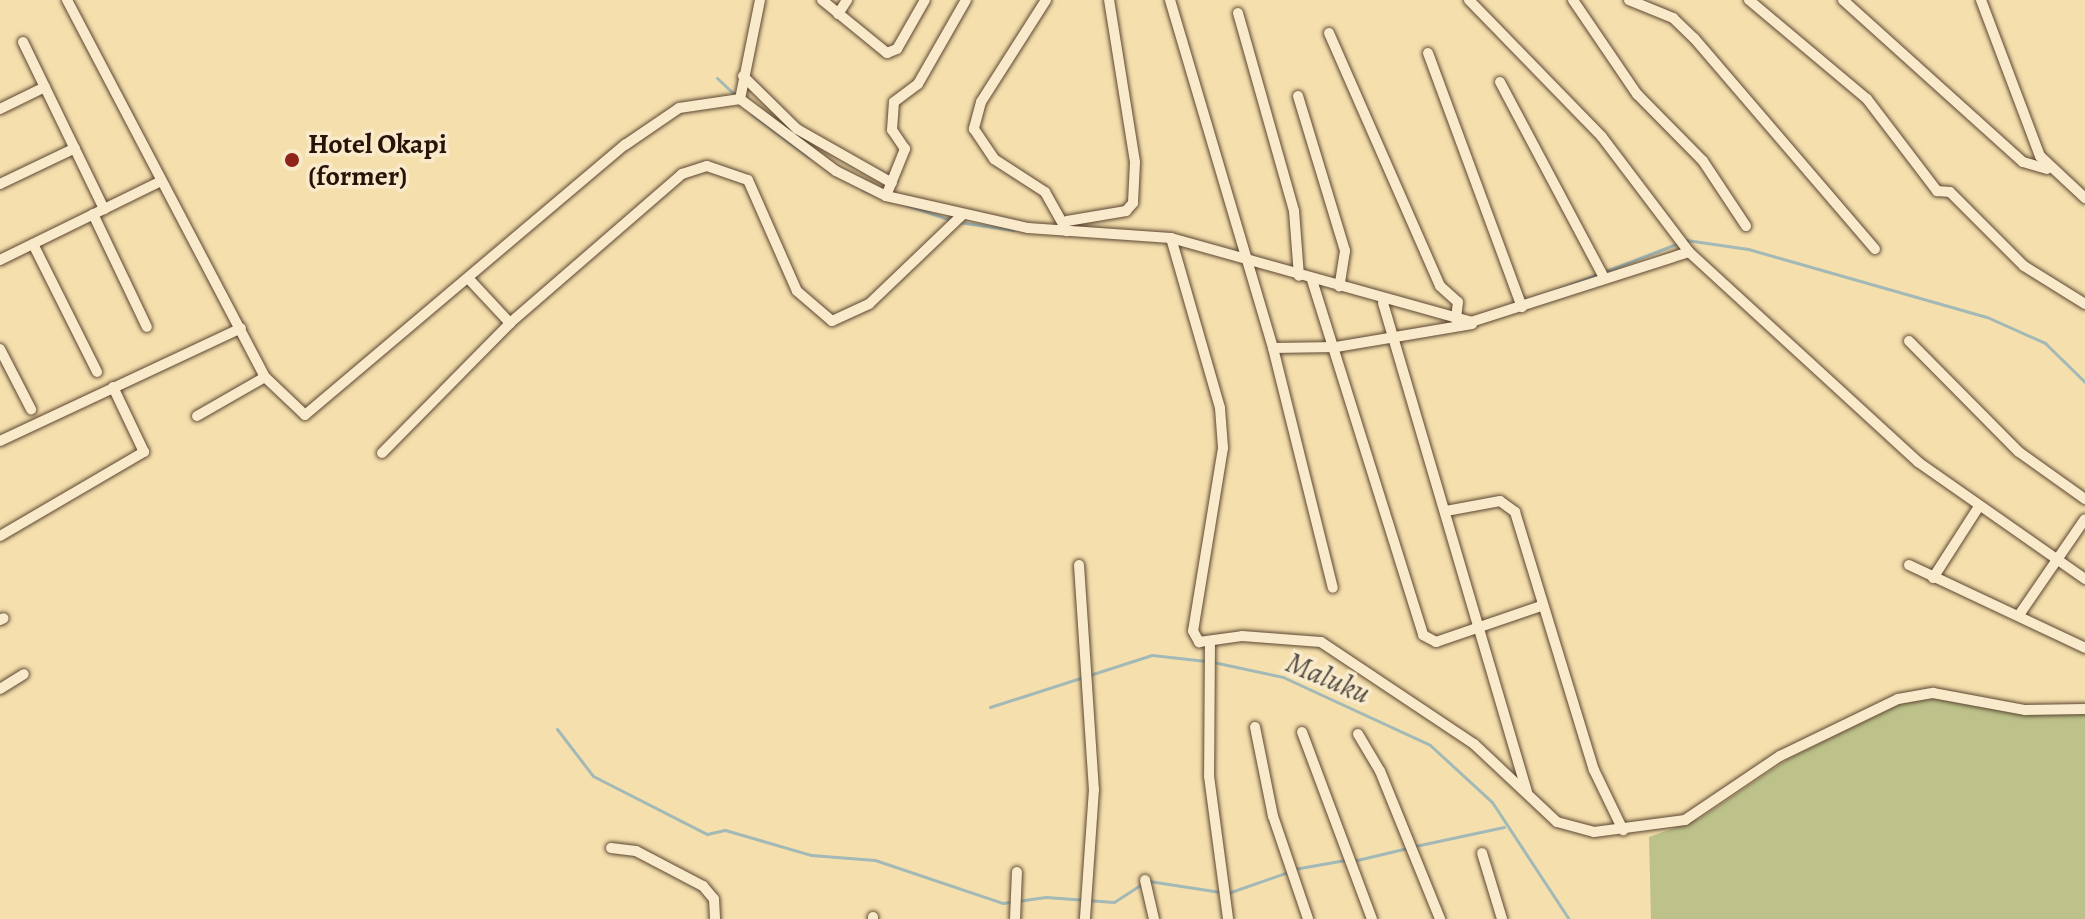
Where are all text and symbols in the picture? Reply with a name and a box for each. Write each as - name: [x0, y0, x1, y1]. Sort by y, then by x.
- place label: Hotel Okapi (former): [308, 127, 447, 193]
- marker: Hotel Okapi (former): [283, 151, 301, 169]
- water label: Maluku: [1281, 644, 1375, 712]

